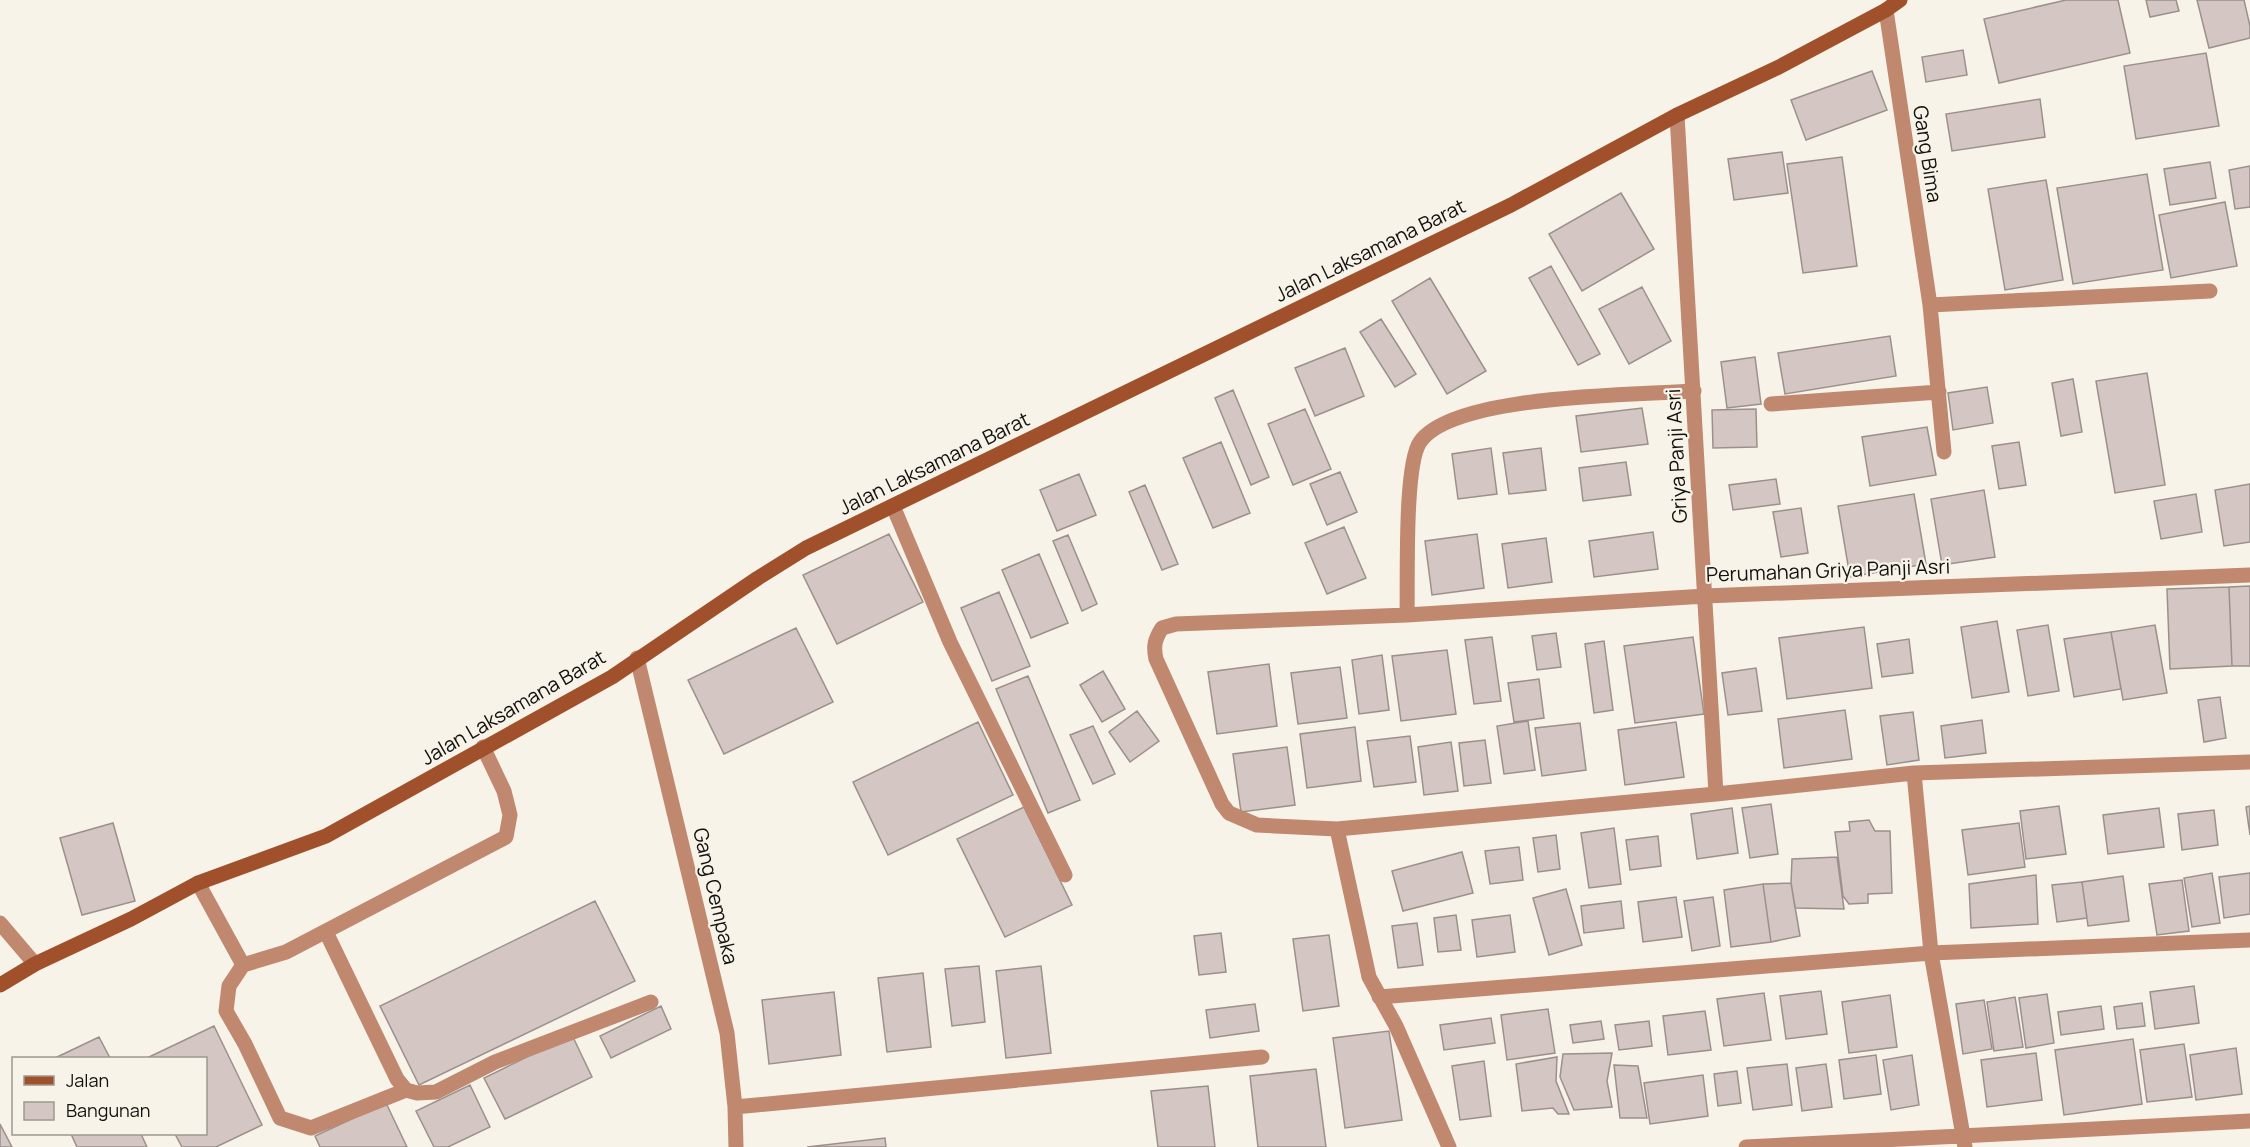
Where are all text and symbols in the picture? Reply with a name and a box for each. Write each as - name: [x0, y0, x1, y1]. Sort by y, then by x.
- street label: Gang Bima: [1907, 104, 1949, 204]
- street label: Jalan Laksamana Barat: [1270, 192, 1470, 308]
- street label: Griya Panji Asri: [1659, 388, 1693, 524]
- street label: Jalan Laksamana Barat: [834, 405, 1034, 521]
- street label: Perumahan Griya Panji Asri: [1705, 552, 1951, 588]
- street label: Jalan Laksamana Barat: [416, 643, 610, 771]
- street label: Gang Cempaka: [687, 825, 745, 967]
- legend: [12, 1057, 207, 1135]
- text: Jalan: [66, 1068, 109, 1092]
- text: Bangunan: [66, 1098, 150, 1122]

